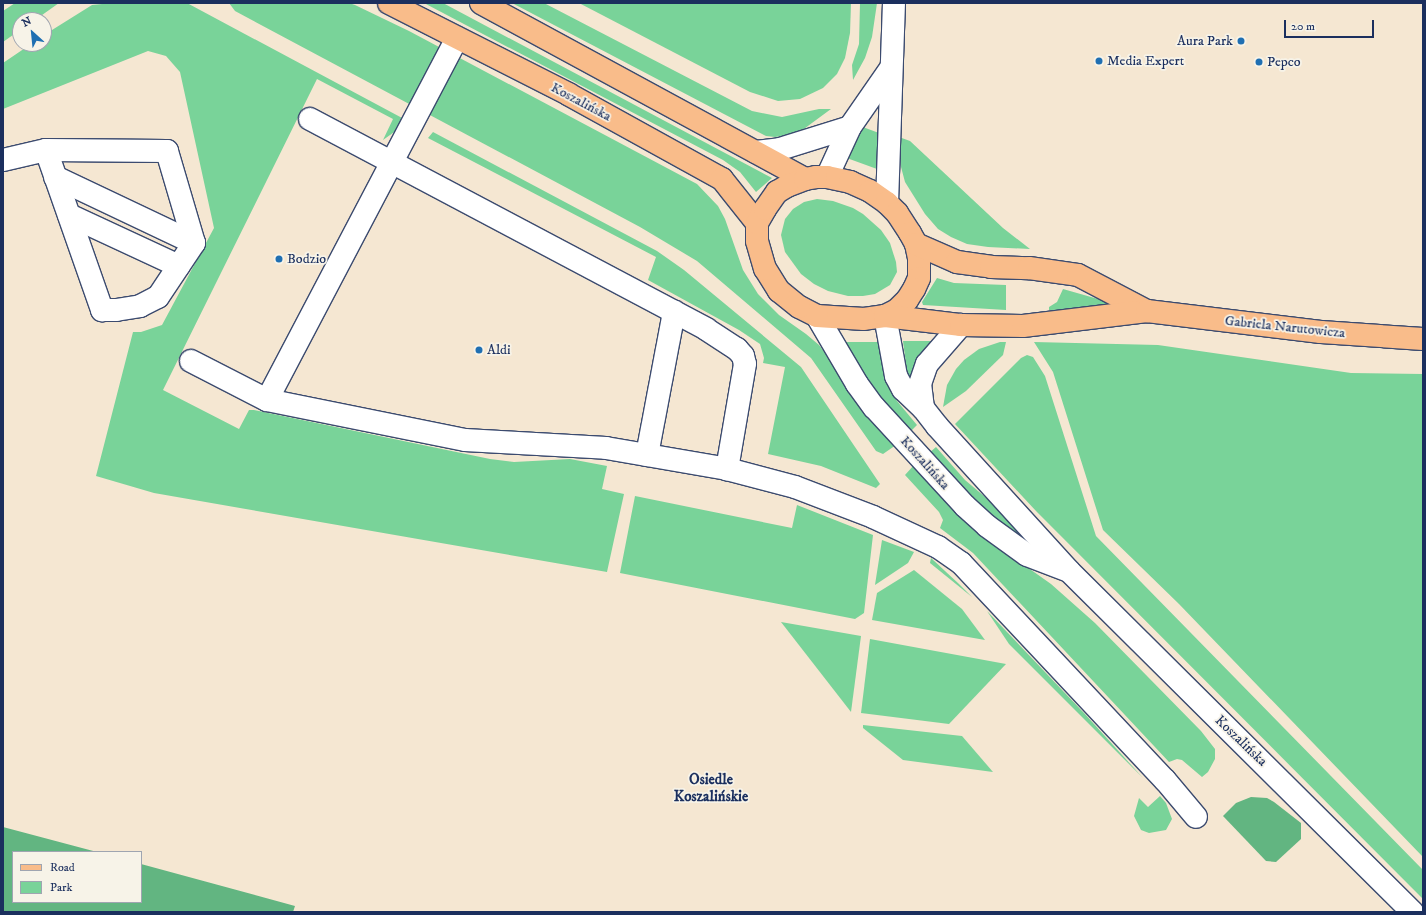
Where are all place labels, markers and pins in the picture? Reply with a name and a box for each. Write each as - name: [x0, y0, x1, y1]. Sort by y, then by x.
- place label: Aura Park: [1177, 33, 1233, 49]
- marker: Aura Park: [1236, 36, 1246, 46]
- place label: Media Expert: [1107, 53, 1184, 69]
- place label: Pepco: [1267, 54, 1301, 70]
- marker: Media Expert: [1094, 56, 1104, 66]
- marker: Pepco: [1254, 57, 1264, 67]
- place label: Bodzio: [287, 251, 326, 267]
- marker: Bodzio: [274, 254, 284, 264]
- place label: Aldi: [487, 342, 511, 358]
- marker: Aldi: [474, 345, 484, 355]

